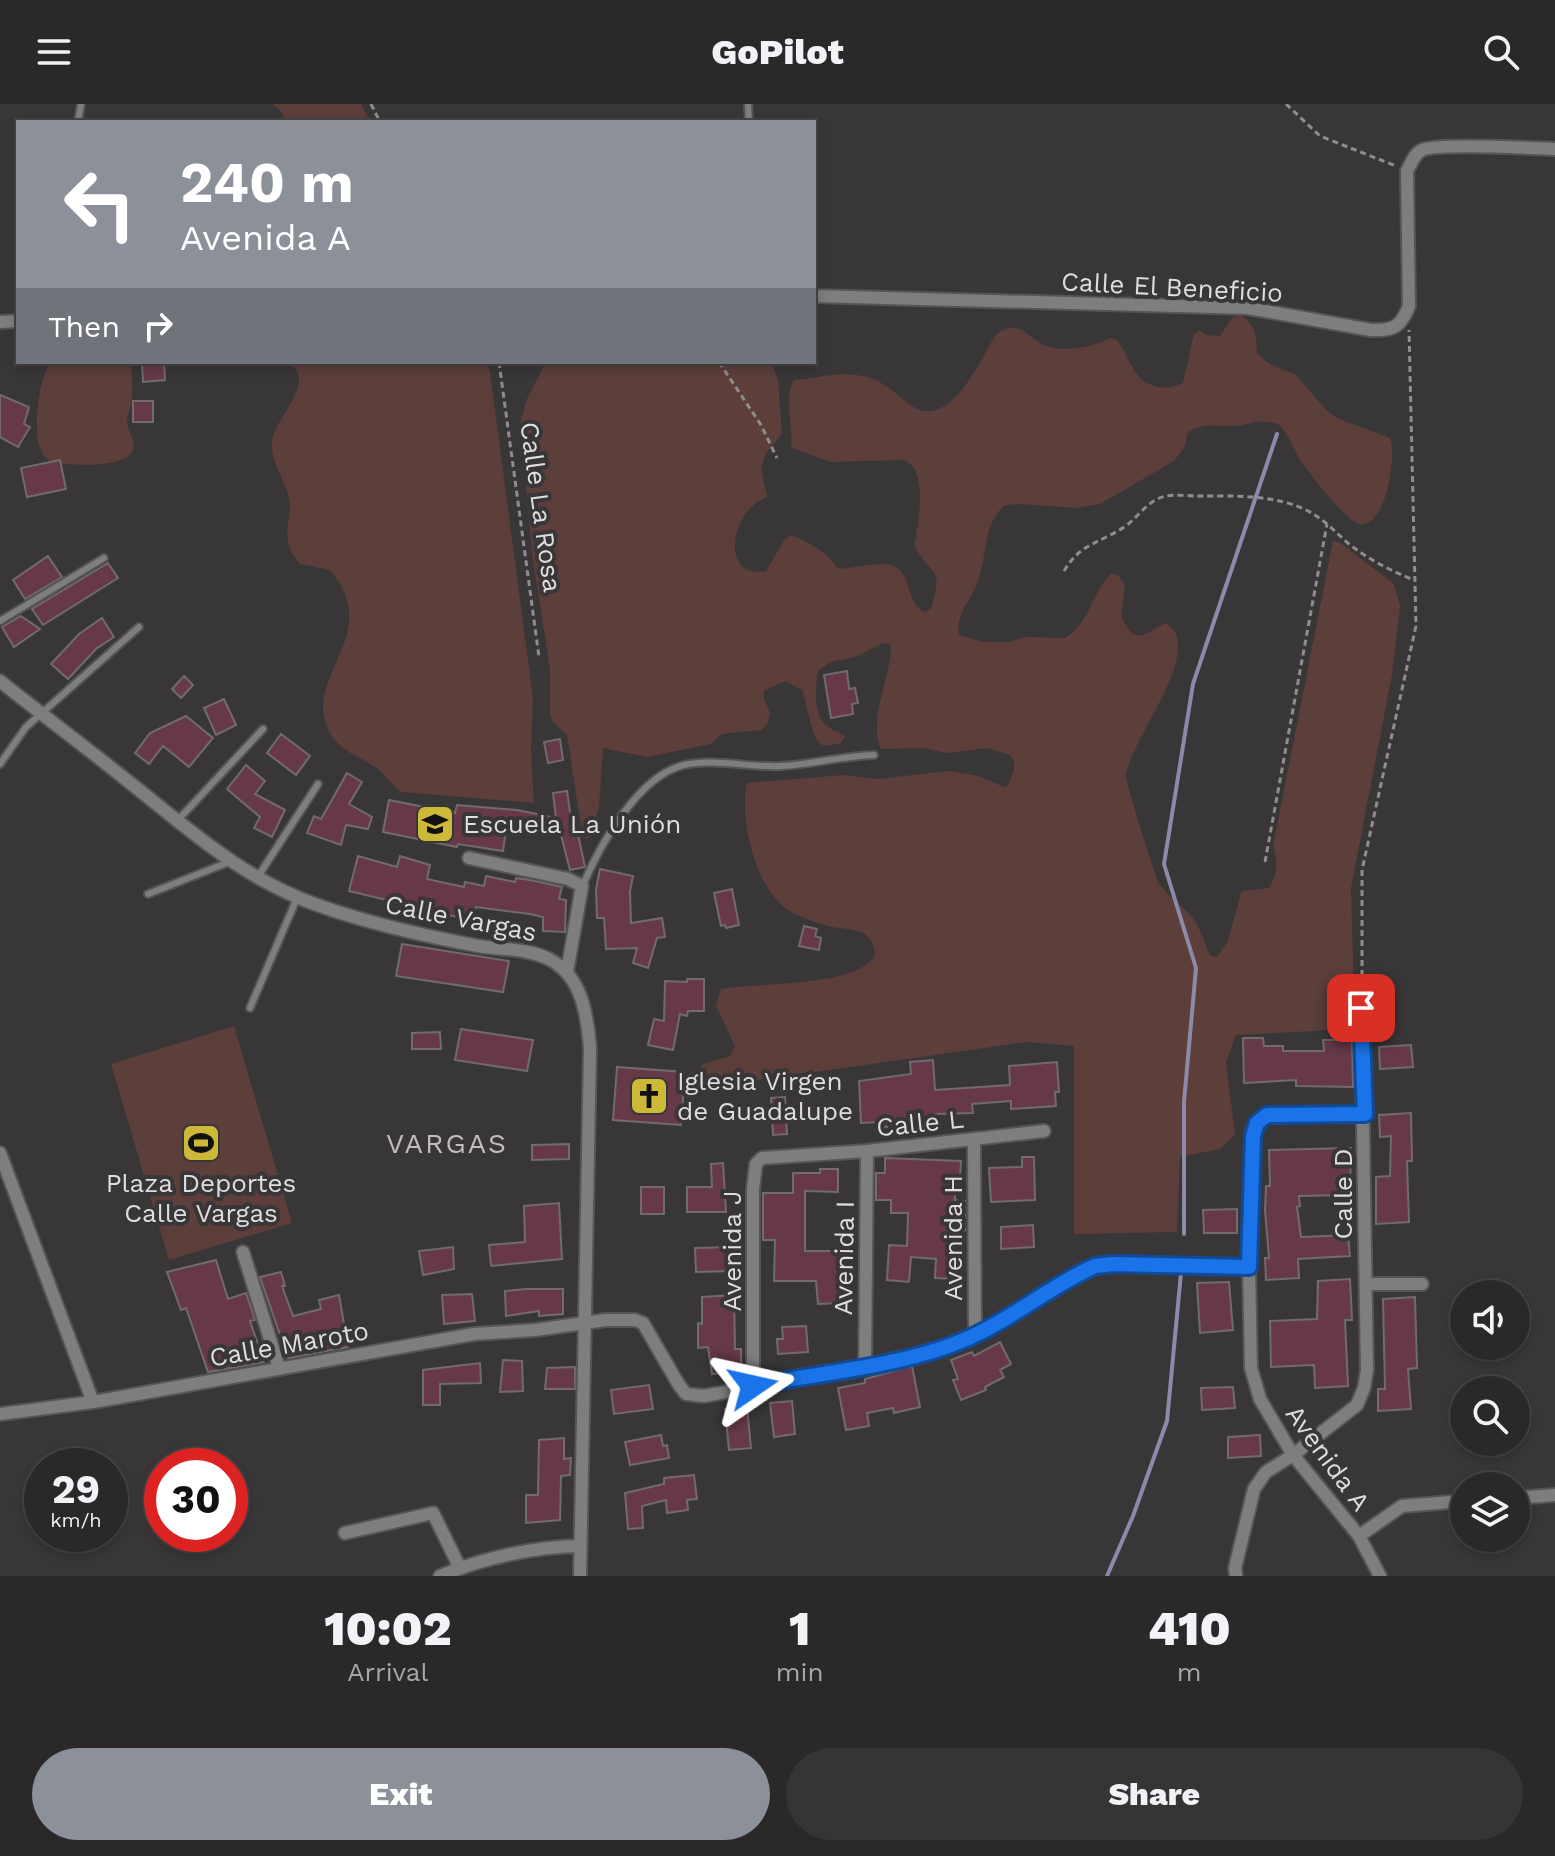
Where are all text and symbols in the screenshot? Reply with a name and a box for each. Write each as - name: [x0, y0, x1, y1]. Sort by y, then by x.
- icon: menu: [32, 30, 76, 74]
- icon: search: [1479, 30, 1523, 74]
- text: GoPilot: [711, 31, 844, 73]
- text: 240 m: [180, 150, 354, 216]
- icon: left: [48, 152, 152, 256]
- text: Avenida A: [180, 217, 351, 259]
- street label: Calle El Beneficio: [1060, 266, 1284, 308]
- icon: right: [136, 304, 180, 348]
- text: Then: [48, 309, 120, 344]
- street label: Calle La Rosa: [514, 420, 568, 594]
- school or university icon: Escuela La Unión: [414, 803, 456, 845]
- place label: Escuela La Unión: [463, 809, 681, 839]
- street label: Calle Vargas: [383, 889, 539, 947]
- pin: [1327, 974, 1395, 1042]
- icon: arrive: [1339, 986, 1383, 1030]
- place label: Iglesia Virgen de Guadalupe: [677, 1066, 853, 1126]
- church icon: Iglesia Virgen de Guadalupe: [628, 1075, 670, 1117]
- street label: Calle L: [875, 1103, 965, 1143]
- sports icon: Plaza Deportes Calle Vargas: [180, 1122, 222, 1164]
- district label: VARGAS: [386, 1127, 508, 1160]
- street label: Calle D: [1328, 1148, 1358, 1240]
- place label: Plaza Deportes Calle Vargas: [106, 1168, 296, 1228]
- street label: Avenida H: [938, 1175, 968, 1301]
- street label: Avenida J: [717, 1190, 747, 1312]
- street label: Avenida I: [828, 1200, 860, 1316]
- map controls: [1450, 1280, 1530, 1552]
- button: sound: [1450, 1280, 1530, 1360]
- street label: Calle Maroto: [207, 1315, 371, 1373]
- position arrow: [711, 1344, 795, 1428]
- button: search: [1450, 1376, 1530, 1456]
- street label: Avenida A: [1280, 1399, 1376, 1517]
- speed limit sign: 30: [144, 1448, 248, 1552]
- text: 29: [52, 1466, 100, 1513]
- button: layers: [1450, 1472, 1530, 1552]
- text: km/h: [50, 1508, 102, 1532]
- text: 10:02: [324, 1600, 452, 1657]
- text: 1: [789, 1600, 810, 1657]
- text: 410: [1148, 1600, 1231, 1657]
- text: Arrival: [347, 1657, 428, 1687]
- text: min: [776, 1657, 824, 1687]
- text: m: [1177, 1657, 1202, 1687]
- button: Exit: [32, 1748, 770, 1840]
- button: Share: [786, 1748, 1523, 1840]

